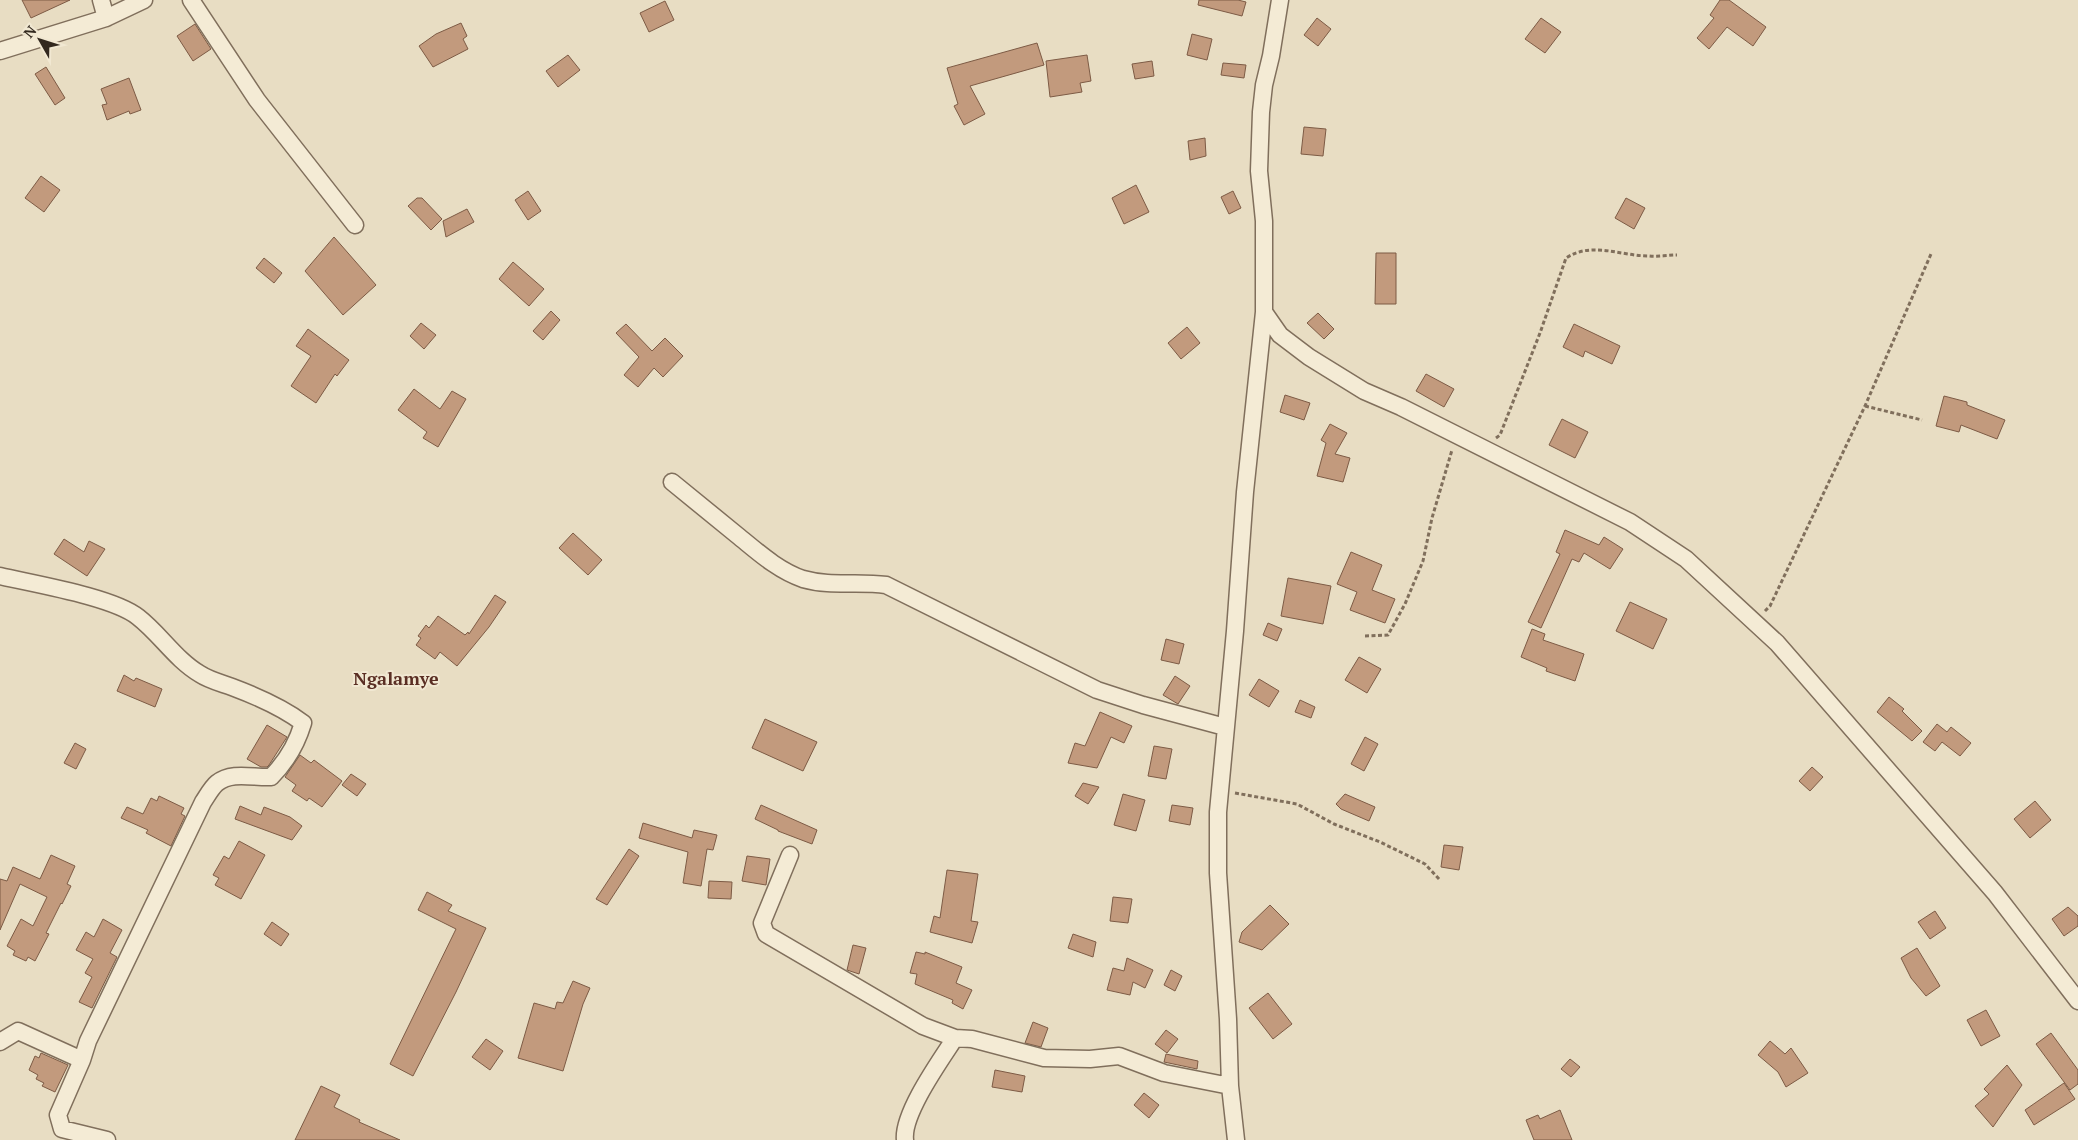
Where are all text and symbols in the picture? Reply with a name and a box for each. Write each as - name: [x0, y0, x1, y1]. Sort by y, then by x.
- north arrow: [15, 15, 65, 65]
- text: N: [19, 21, 40, 42]
- district label: Ngalamye: [353, 666, 439, 690]

